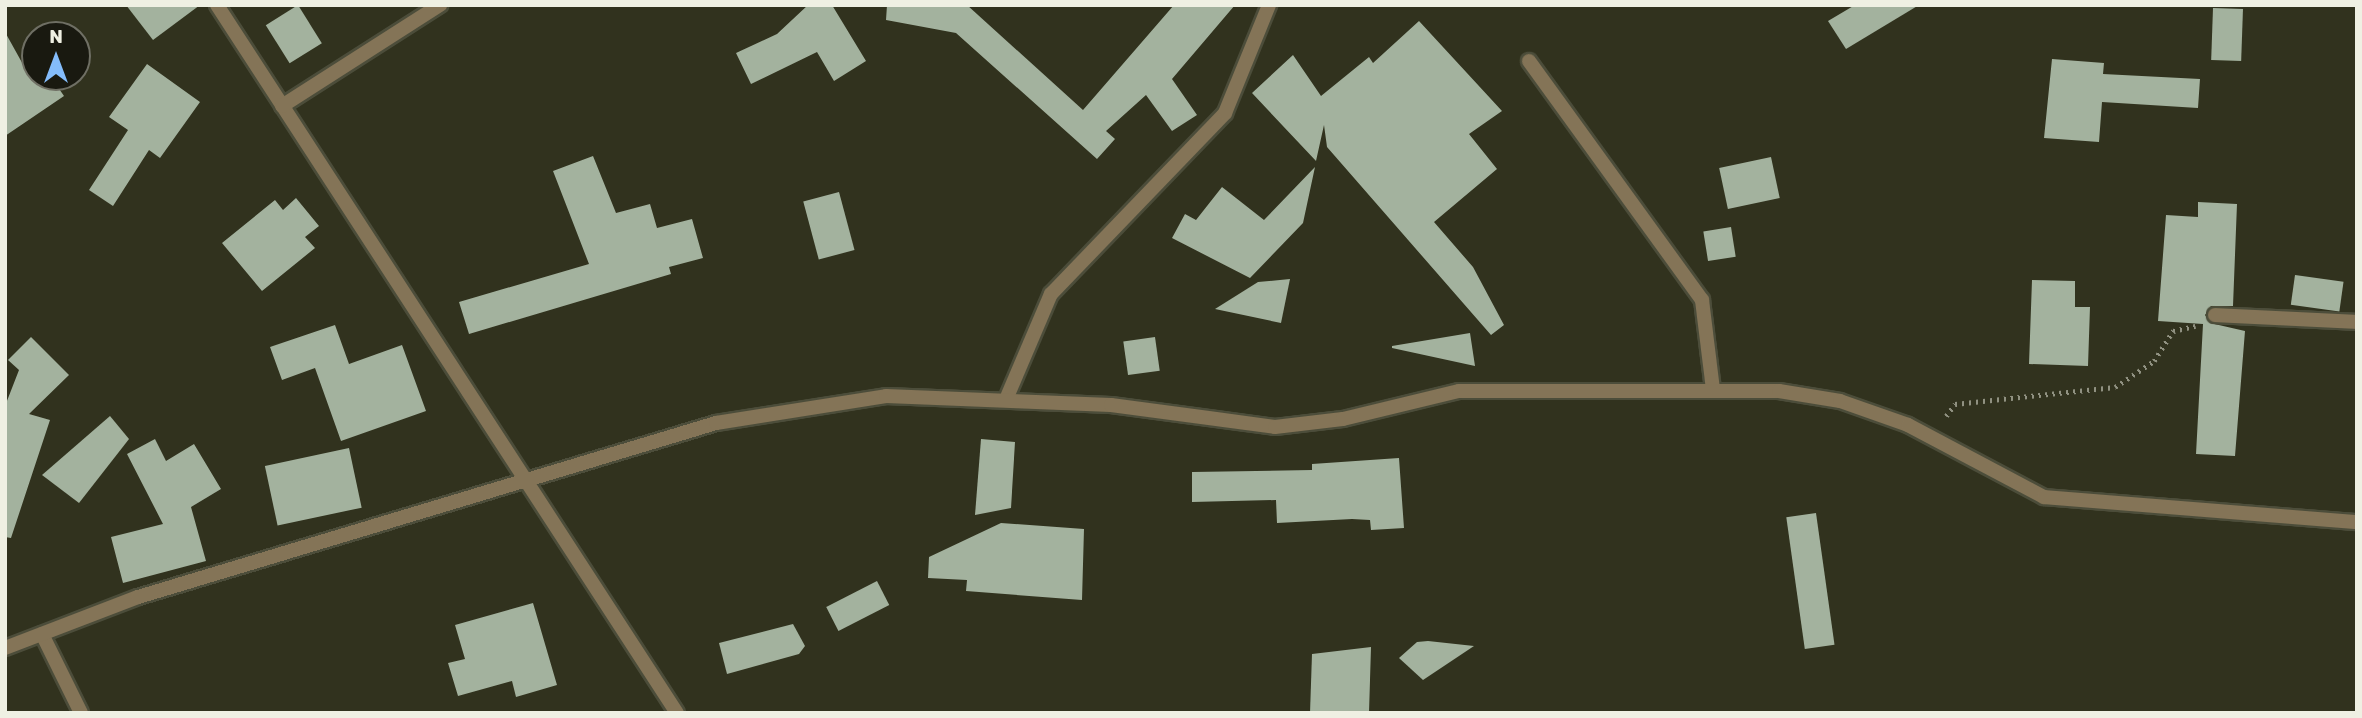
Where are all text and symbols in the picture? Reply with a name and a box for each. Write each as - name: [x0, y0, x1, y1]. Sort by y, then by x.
- north arrow: [21, 21, 91, 91]
- text: N: [49, 25, 63, 48]

